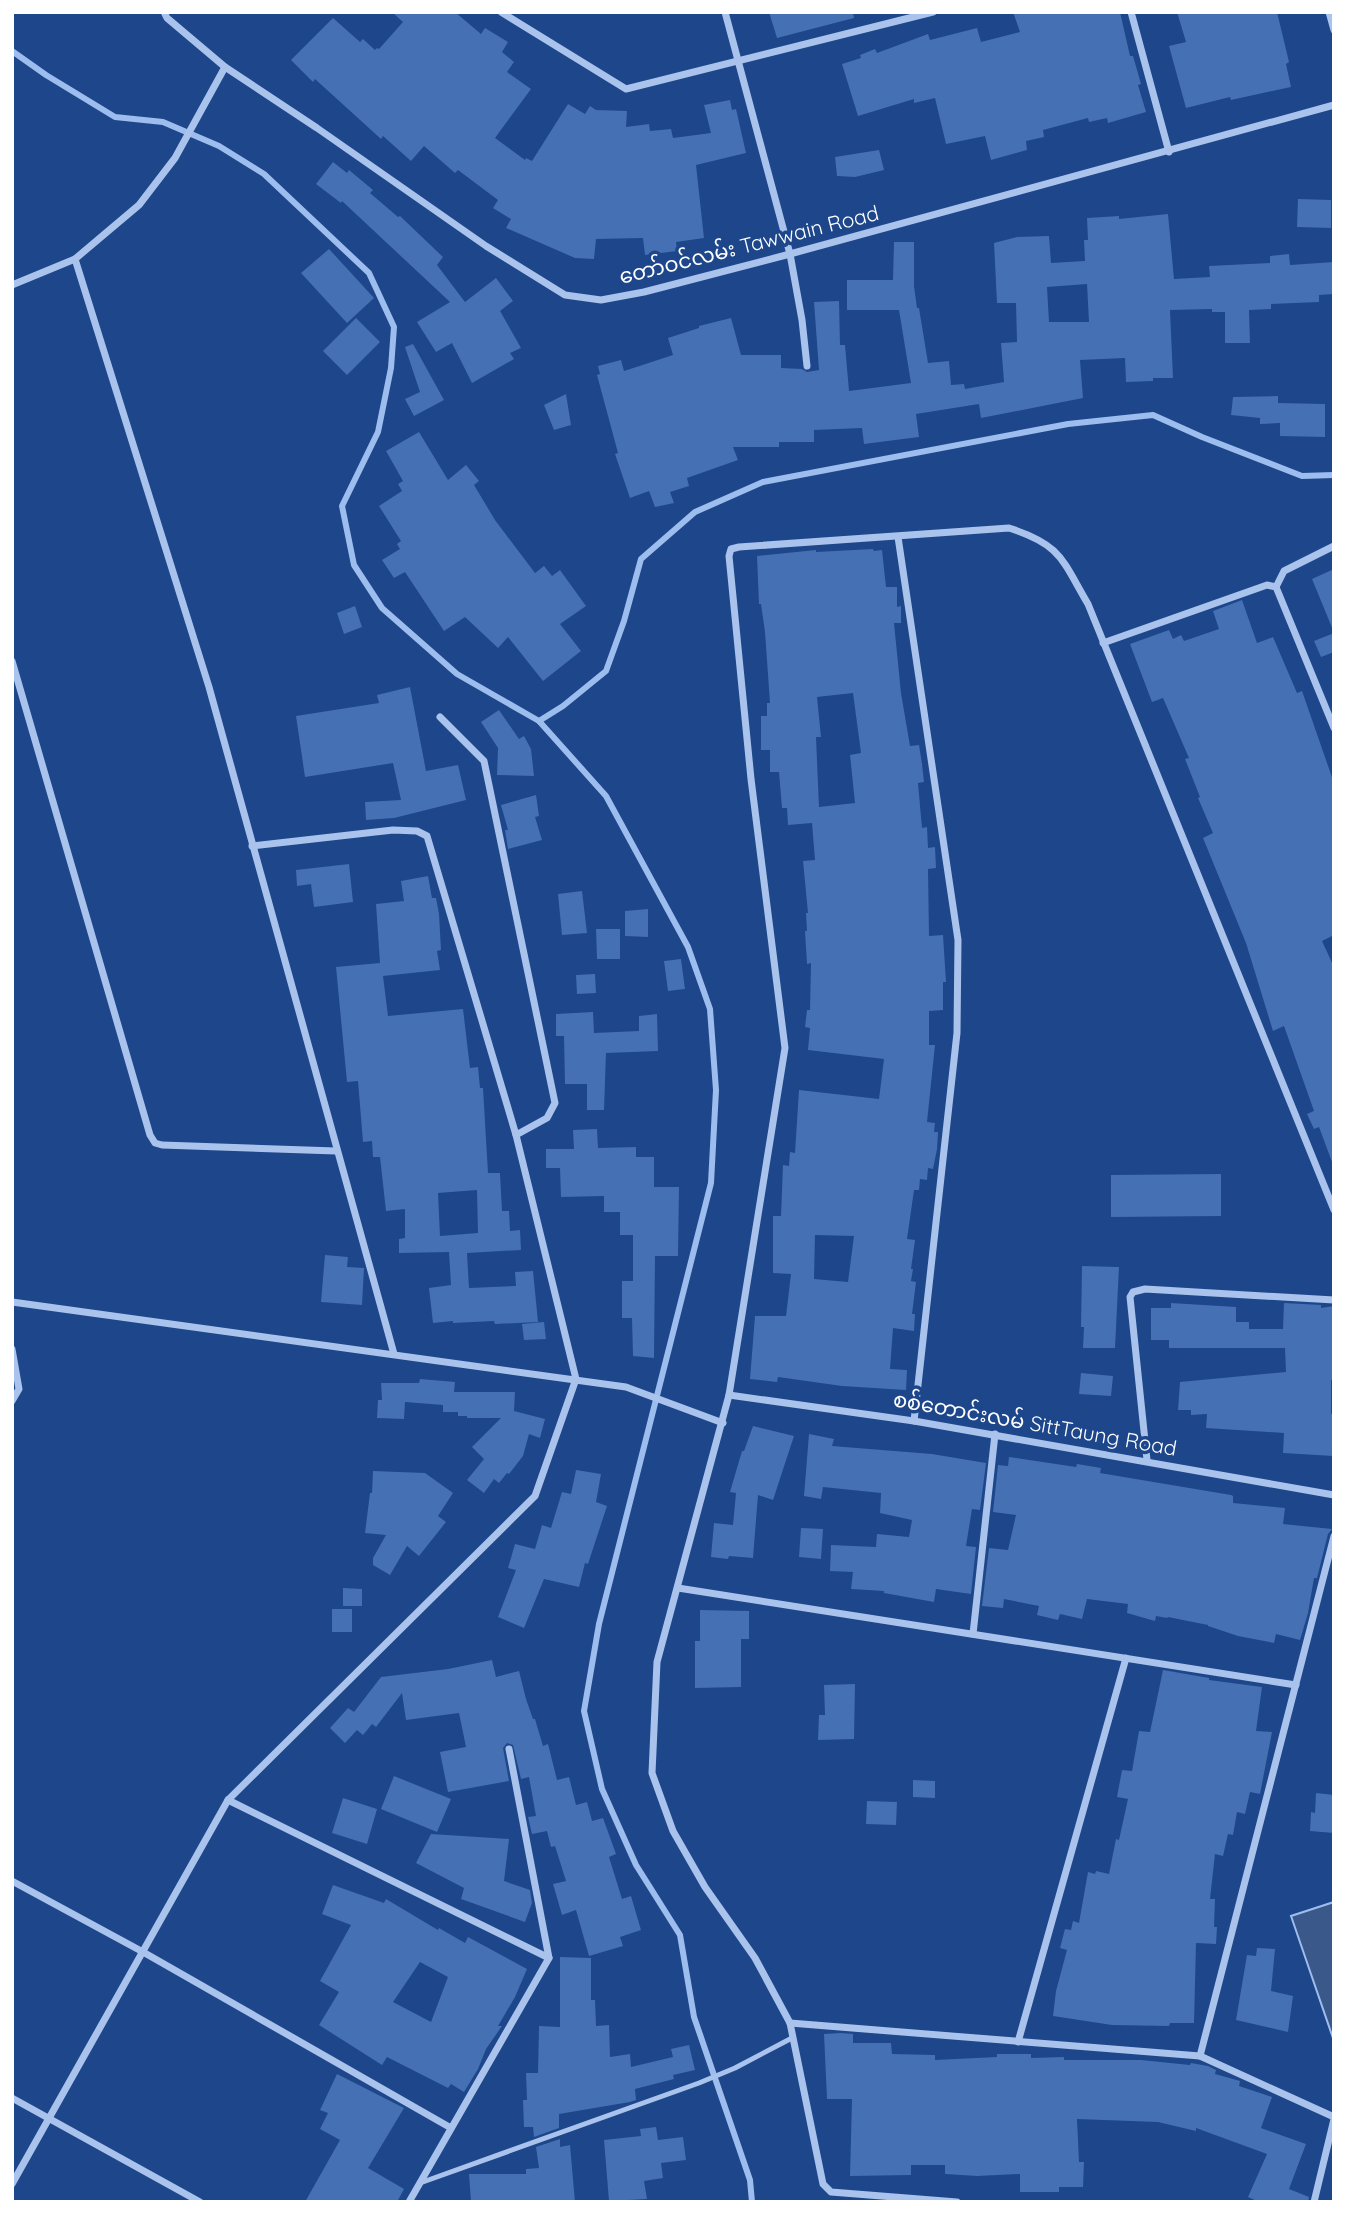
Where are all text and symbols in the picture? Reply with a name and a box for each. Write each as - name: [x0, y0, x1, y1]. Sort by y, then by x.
- street label: တော်ဝင်လမ်း Tawwain Road: [616, 197, 881, 289]
- street label: စစ်တောင်းလမ် SittTaung Road: [891, 1383, 1179, 1461]

